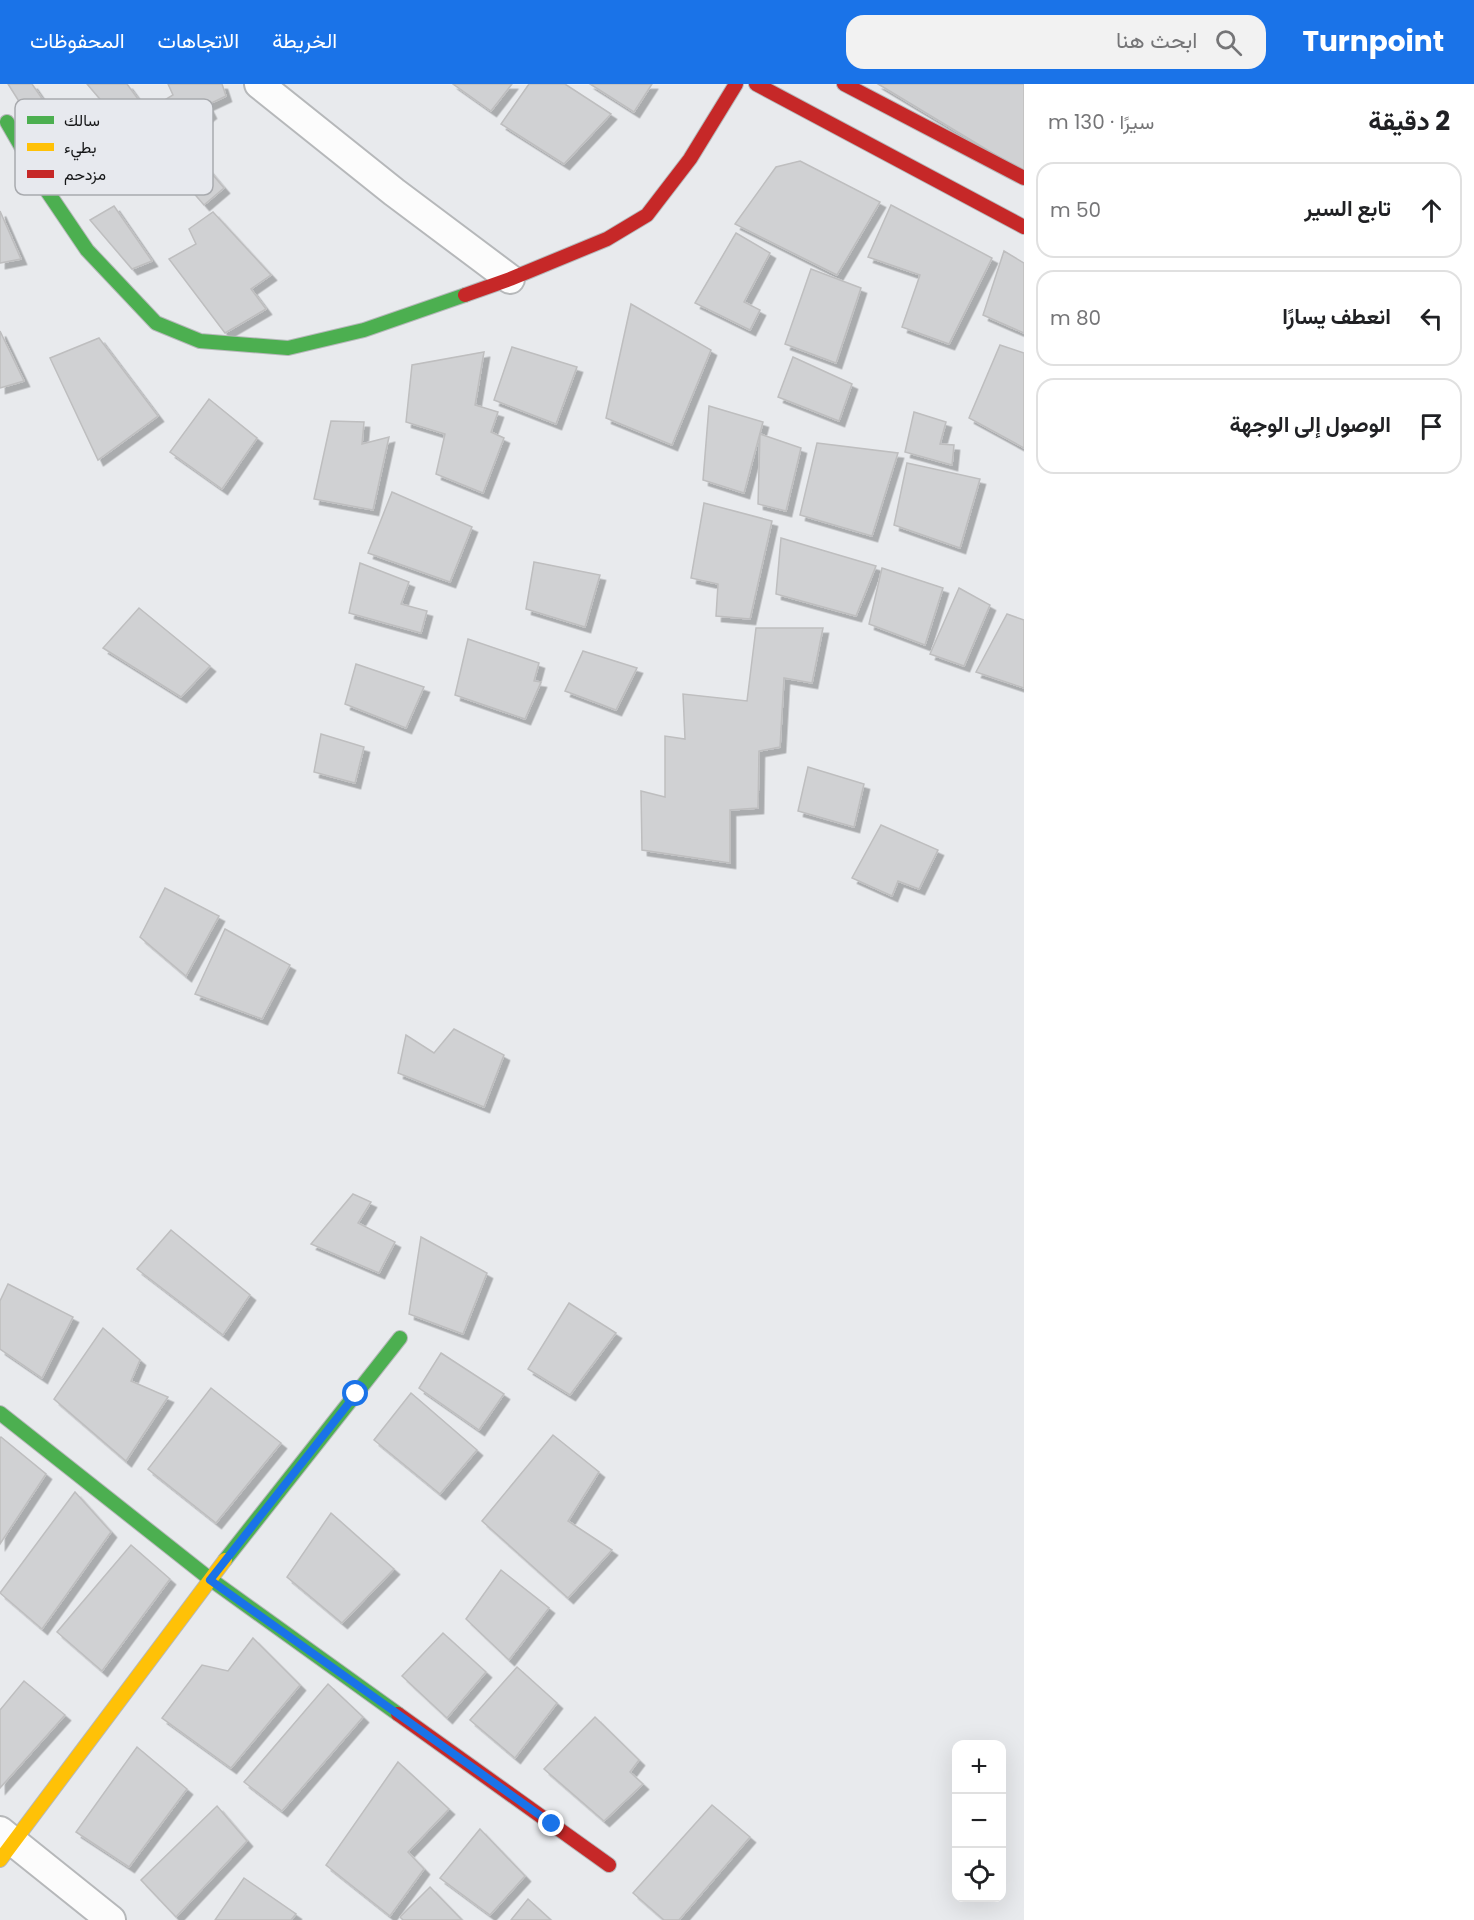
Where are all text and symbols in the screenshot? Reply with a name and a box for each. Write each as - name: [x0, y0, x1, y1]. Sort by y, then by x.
- search box: [846, 15, 1266, 69]
- text: Turnpoint: [1302, 22, 1444, 61]
- text: ابحث هنا: [1116, 25, 1197, 56]
- text: المحفوظات: [30, 26, 125, 55]
- text: الاتجاهات: [158, 26, 239, 55]
- text: الخريطة: [272, 26, 337, 55]
- icon: search: [1212, 26, 1245, 59]
- legend: [15, 99, 213, 195]
- text: 2 دقيقة: [1368, 103, 1450, 139]
- text: سيرًا · 130 m: [1048, 108, 1154, 136]
- text: سالك: [64, 109, 100, 132]
- text: بطيء: [64, 136, 96, 161]
- text: مزدحم: [64, 163, 106, 186]
- text: تابع السير: [1304, 193, 1391, 224]
- icon: ahead: [1415, 194, 1448, 227]
- text: 50 m: [1050, 196, 1101, 224]
- text: انعطف يسارًا: [1282, 301, 1391, 332]
- icon: left: [1415, 302, 1448, 335]
- text: 80 m: [1050, 304, 1101, 332]
- text: الوصول إلى الوجهة: [1230, 409, 1391, 440]
- icon: arrive: [1415, 410, 1448, 443]
- route start: [342, 1380, 368, 1406]
- map controls: [952, 1740, 1006, 1902]
- button: +: [952, 1740, 1006, 1794]
- button: −: [952, 1794, 1006, 1848]
- route end: [538, 1810, 564, 1836]
- button: locate: [952, 1848, 1006, 1902]

